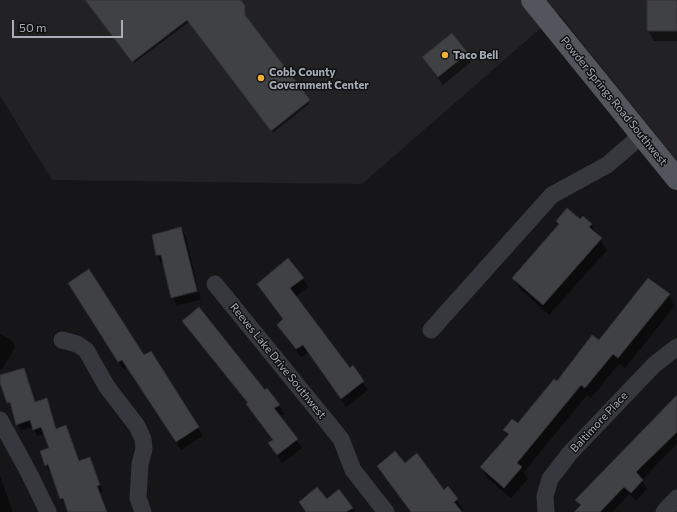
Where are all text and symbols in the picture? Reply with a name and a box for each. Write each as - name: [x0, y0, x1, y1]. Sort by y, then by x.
- scale bar: [14, 12, 125, 38]
- text: 50 m: [19, 20, 47, 34]
- street label: Powder Springs Road Southwest: [558, 34, 670, 168]
- place label: Taco Bell: [453, 48, 498, 62]
- marker: Taco Bell: [440, 50, 450, 60]
- place label: Cobb County Government Center: [269, 65, 369, 91]
- marker: Cobb County Government Center: [256, 73, 266, 83]
- street label: Reeves Lake Drive Southwest: [227, 301, 329, 421]
- street label: Baltimore Place: [568, 389, 630, 455]

